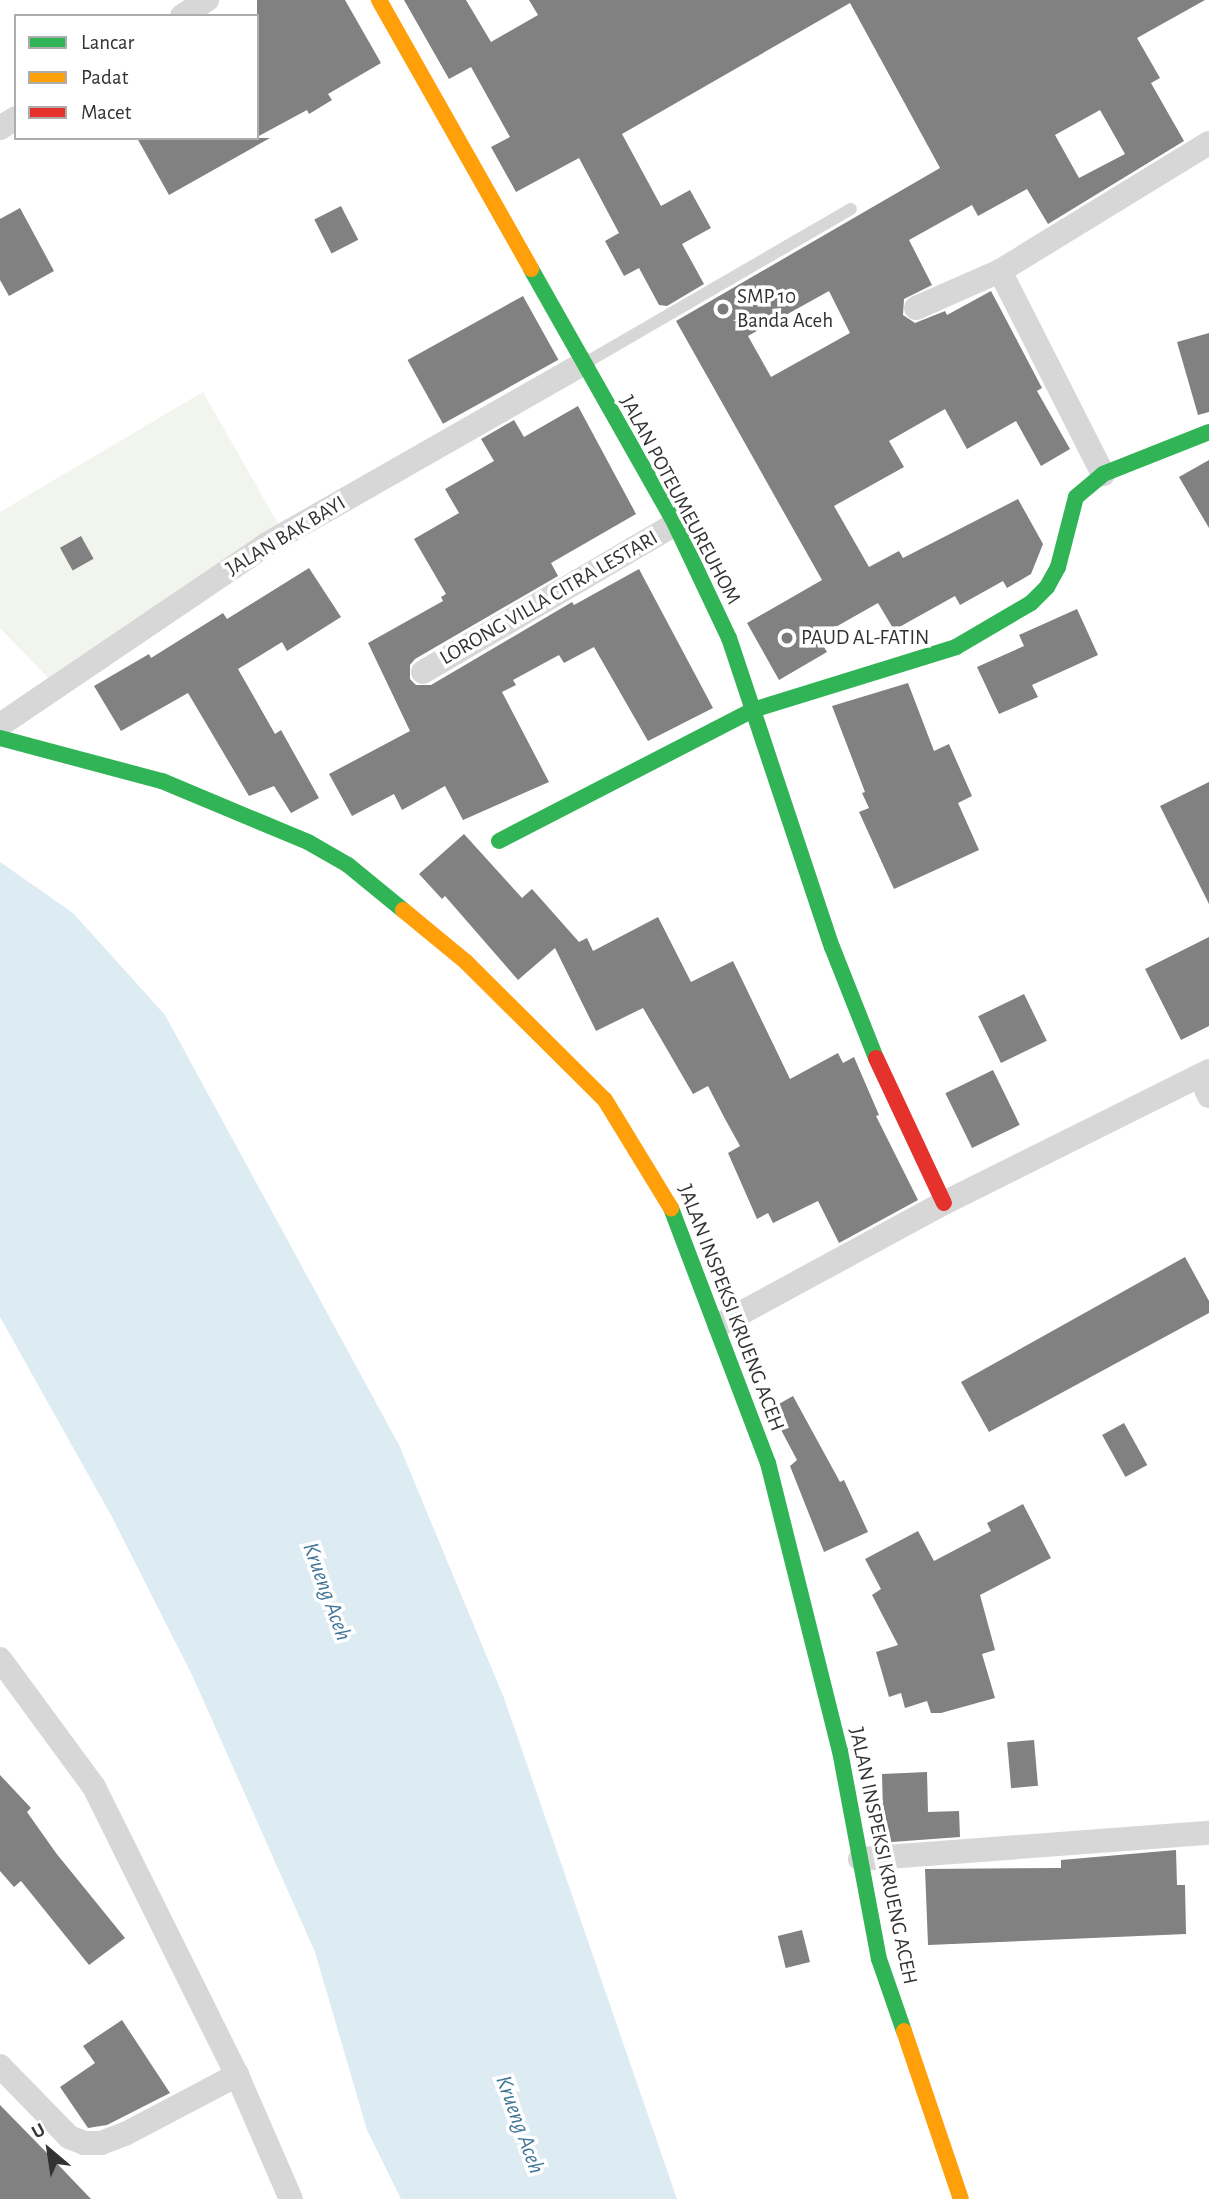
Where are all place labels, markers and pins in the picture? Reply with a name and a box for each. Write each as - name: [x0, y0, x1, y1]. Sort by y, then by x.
- place label: SMP 10 Banda Aceh: [737, 284, 833, 334]
- marker: SMP 10 Banda Aceh: [715, 301, 731, 317]
- place label: PAUD AL-FATIN: [801, 625, 929, 651]
- marker: PAUD AL-FATIN: [779, 630, 795, 646]

